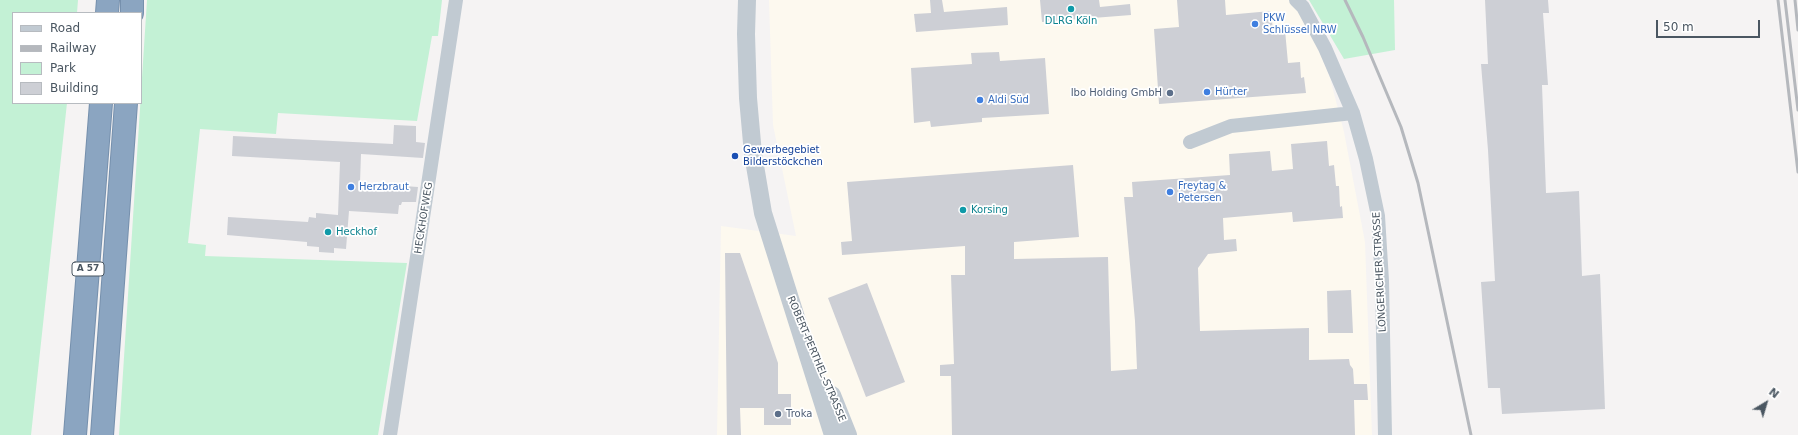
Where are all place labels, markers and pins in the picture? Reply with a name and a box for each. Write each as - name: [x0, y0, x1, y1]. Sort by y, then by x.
- marker: DLRG Köln: [1066, 4, 1076, 14]
- place label: PKW Schlüssel NRW: [1263, 12, 1337, 36]
- place label: DLRG Köln: [1045, 15, 1097, 27]
- marker: PKW Schlüssel NRW: [1250, 19, 1260, 29]
- place label: Hürter: [1215, 86, 1247, 98]
- place label: Ibo Holding GmbH: [1071, 87, 1162, 99]
- marker: Hürter: [1202, 87, 1212, 97]
- marker: Ibo Holding GmbH: [1165, 88, 1175, 98]
- place label: Aldi Süd: [988, 94, 1029, 106]
- marker: Aldi Süd: [975, 95, 985, 105]
- place label: Gewerbegebiet Bilderstöckchen: [743, 144, 823, 168]
- marker: Gewerbegebiet Bilderstöckchen: [730, 151, 740, 161]
- place label: Freytag & Petersen: [1178, 180, 1226, 204]
- place label: Herzbraut: [359, 181, 409, 193]
- marker: Herzbraut: [346, 182, 356, 192]
- marker: Freytag & Petersen: [1165, 187, 1175, 197]
- place label: Korsing: [971, 204, 1008, 216]
- marker: Korsing: [958, 205, 968, 215]
- place label: Heckhof: [336, 226, 377, 238]
- marker: Heckhof: [323, 227, 333, 237]
- place label: Troka: [786, 408, 812, 420]
- marker: Troka: [773, 409, 783, 419]

